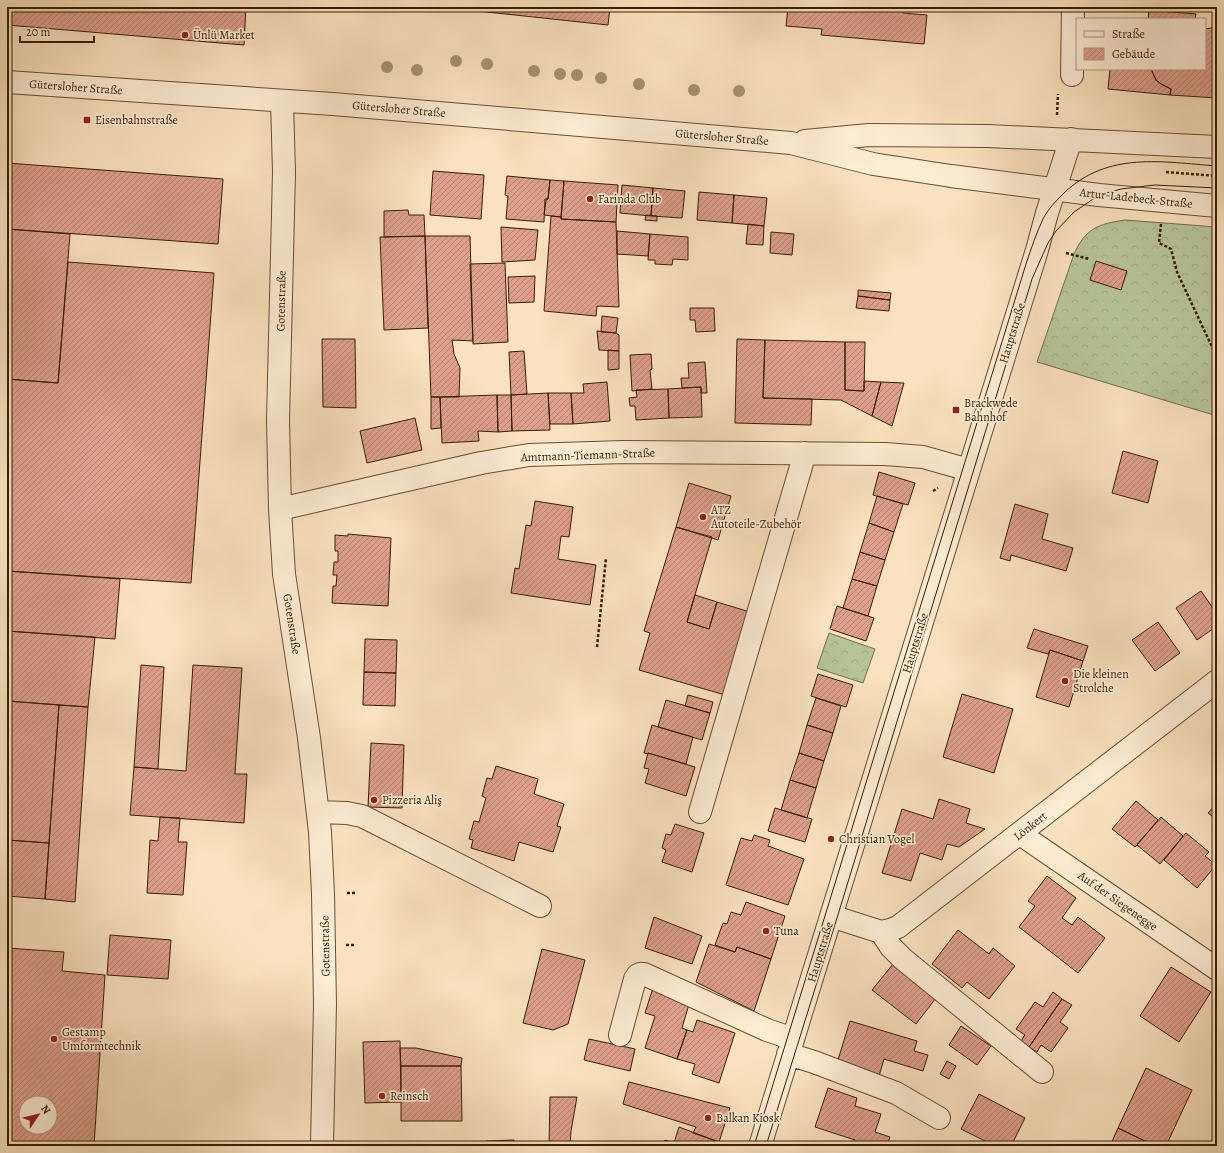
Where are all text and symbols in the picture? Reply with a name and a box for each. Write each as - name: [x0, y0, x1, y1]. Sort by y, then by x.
- scale bar: [20, 18, 94, 44]
- legend: [1076, 18, 1206, 70]
- text: 20 m: [26, 24, 50, 40]
- text: Straße: [1112, 26, 1145, 42]
- place label: Ünlü Market: [193, 27, 255, 43]
- marker: Ünlü Market: [180, 30, 190, 40]
- text: Gebäude: [1112, 46, 1155, 62]
- street label: Gütersloher Straße: [29, 76, 123, 98]
- street label: Gütersloher Straße: [352, 97, 446, 121]
- place label: Eisenbahnstraße: [95, 112, 178, 128]
- marker: Eisenbahnstraße: [82, 115, 92, 125]
- street label: Gütersloher Straße: [675, 125, 769, 149]
- street label: Artur-Ladebeck-Straße: [1078, 184, 1193, 212]
- place label: Farinda Club: [598, 191, 661, 207]
- marker: Farinda Club: [585, 194, 595, 204]
- street label: Gotenstraße: [272, 270, 290, 332]
- street label: Hauptstraße: [995, 301, 1029, 365]
- place label: Brackwede Bahnhof: [964, 395, 1018, 425]
- marker: Brackwede Bahnhof: [951, 405, 961, 415]
- street label: Amtmann-Tiemann-Straße: [520, 445, 655, 465]
- place label: ATZ Autoteile-Zubehör: [710, 502, 802, 532]
- marker: ATZ Autoteile-Zubehör: [698, 512, 708, 522]
- street label: Gotenstraße: [279, 593, 305, 655]
- street label: Hauptstraße: [898, 611, 932, 675]
- place label: Die kleinen Strolche: [1073, 666, 1129, 696]
- marker: Die kleinen Strolche: [1060, 676, 1070, 686]
- place label: Pizzeria Aliş: [382, 792, 442, 808]
- marker: Pizzeria Aliş: [369, 795, 379, 805]
- street label: Lönkert: [1010, 808, 1050, 844]
- place label: Christian Vogel: [839, 831, 914, 847]
- marker: Christian Vogel: [826, 834, 836, 844]
- street label: Auf der Siegenegge: [1074, 867, 1161, 934]
- street label: Gotenstraße: [316, 915, 334, 977]
- street label: Hauptstraße: [803, 920, 837, 984]
- place label: Tuna: [774, 923, 799, 939]
- marker: Tuna: [761, 926, 771, 936]
- place label: Gestamp Umformtechnik: [62, 1024, 141, 1054]
- marker: Gestamp Umformtechnik: [49, 1034, 59, 1044]
- place label: Reinsch: [390, 1088, 429, 1104]
- marker: Reinsch: [377, 1091, 387, 1101]
- north arrow: [18, 1095, 58, 1135]
- text: N: [37, 1102, 54, 1117]
- place label: Balkan Kiosk: [716, 1110, 780, 1126]
- marker: Balkan Kiosk: [703, 1113, 713, 1123]

